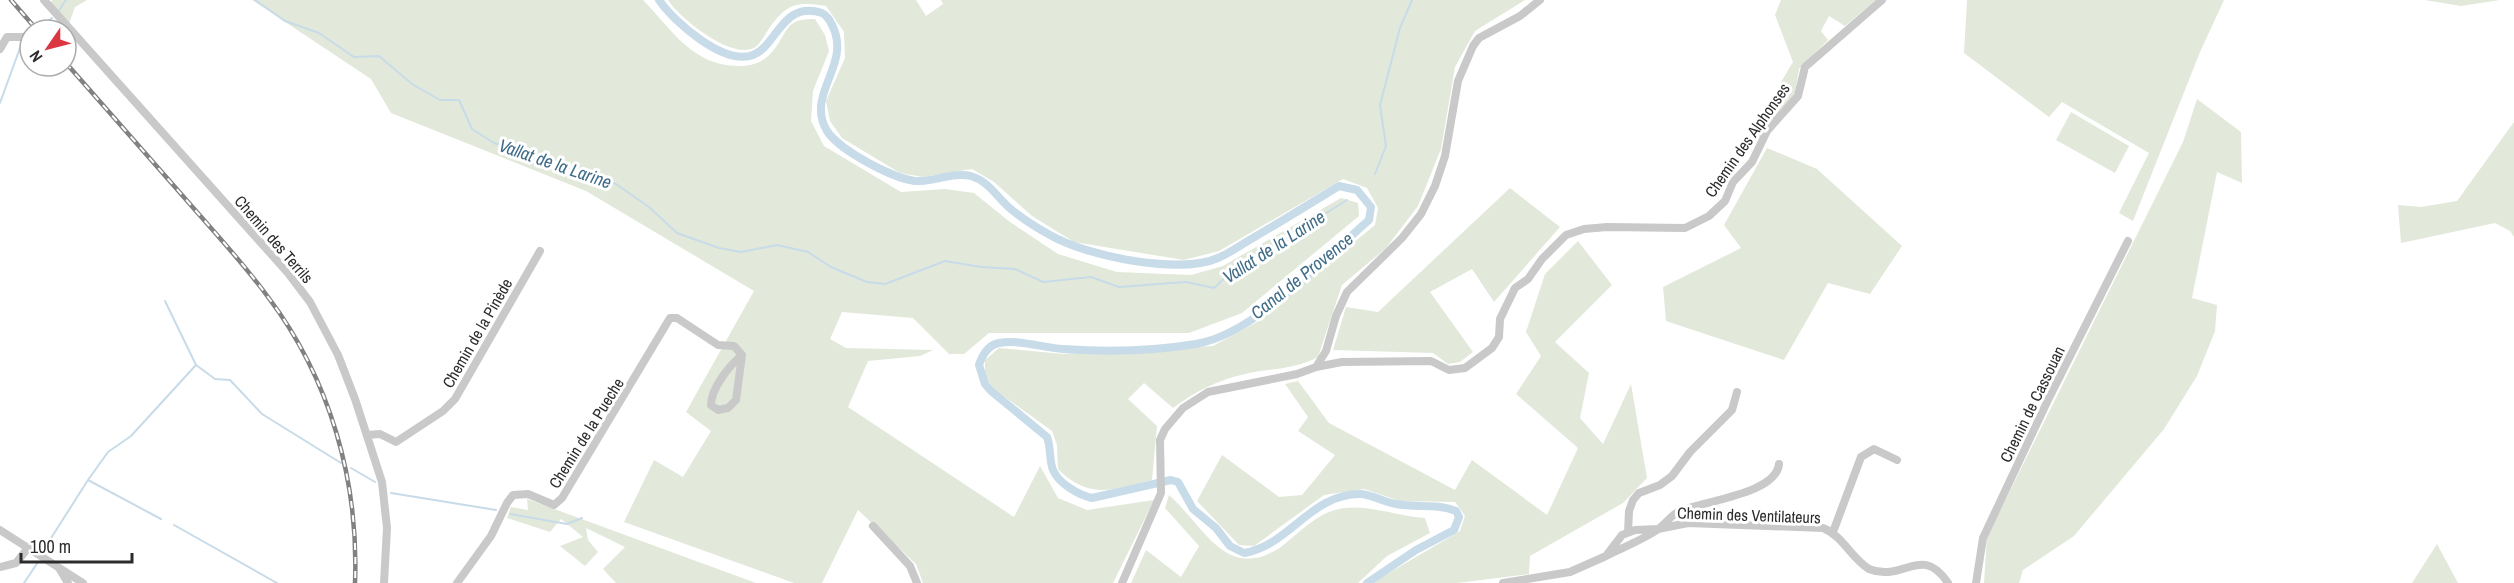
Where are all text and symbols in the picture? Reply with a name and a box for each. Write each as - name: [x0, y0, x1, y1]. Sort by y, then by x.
- north arrow: [18, 18, 78, 78]
- text: N: [24, 46, 47, 67]
- street label: Chemin des Alphonses: [1699, 78, 1795, 202]
- water label: Vallat de la Larine: [495, 133, 615, 194]
- street label: Chemin des Terrils: [230, 190, 318, 288]
- water label: Vallat de la Larine: [1218, 204, 1330, 289]
- water label: Canal de Provence: [1245, 226, 1358, 325]
- street label: Chemin de la Pinède: [437, 274, 517, 392]
- street label: Chemin de Cassouan: [1994, 342, 2070, 466]
- street label: Chemin de la Pueche: [543, 374, 629, 492]
- street label: Chemin des Ventilateurs: [1677, 501, 1821, 529]
- scale bar: [21, 526, 132, 564]
- text: 100 m: [30, 534, 71, 559]

